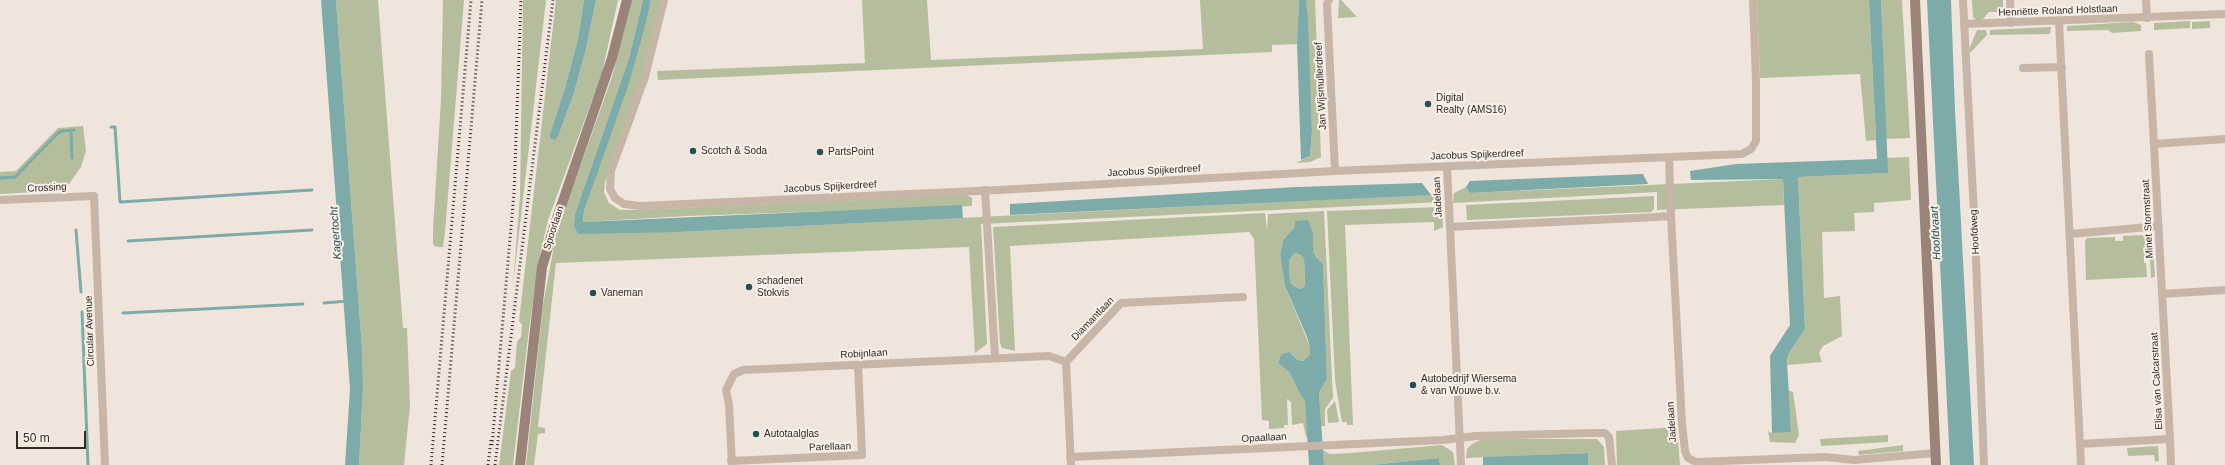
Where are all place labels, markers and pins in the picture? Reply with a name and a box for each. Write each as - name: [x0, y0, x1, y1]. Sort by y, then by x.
- place label: Digital Realty (AMS16): [1436, 92, 1507, 116]
- marker: Digital Realty (AMS16): [1423, 99, 1433, 109]
- place label: Scotch & Soda: [701, 145, 767, 157]
- marker: Scotch & Soda: [688, 146, 698, 156]
- place label: PartsPoint: [828, 146, 874, 158]
- marker: PartsPoint: [815, 147, 825, 157]
- place label: schadenet Stokvis: [757, 275, 803, 298]
- marker: schadenet Stokvis: [744, 282, 754, 292]
- place label: Vaneman: [601, 287, 643, 299]
- marker: Vaneman: [588, 288, 598, 298]
- place label: Autobedrijf Wiersema & van Wouwe b.v.: [1421, 373, 1517, 396]
- marker: Autobedrijf Wiersema & van Wouwe b.v.: [1408, 380, 1418, 390]
- place label: Autotaalglas: [764, 428, 819, 440]
- marker: Autotaalglas: [751, 429, 761, 439]

